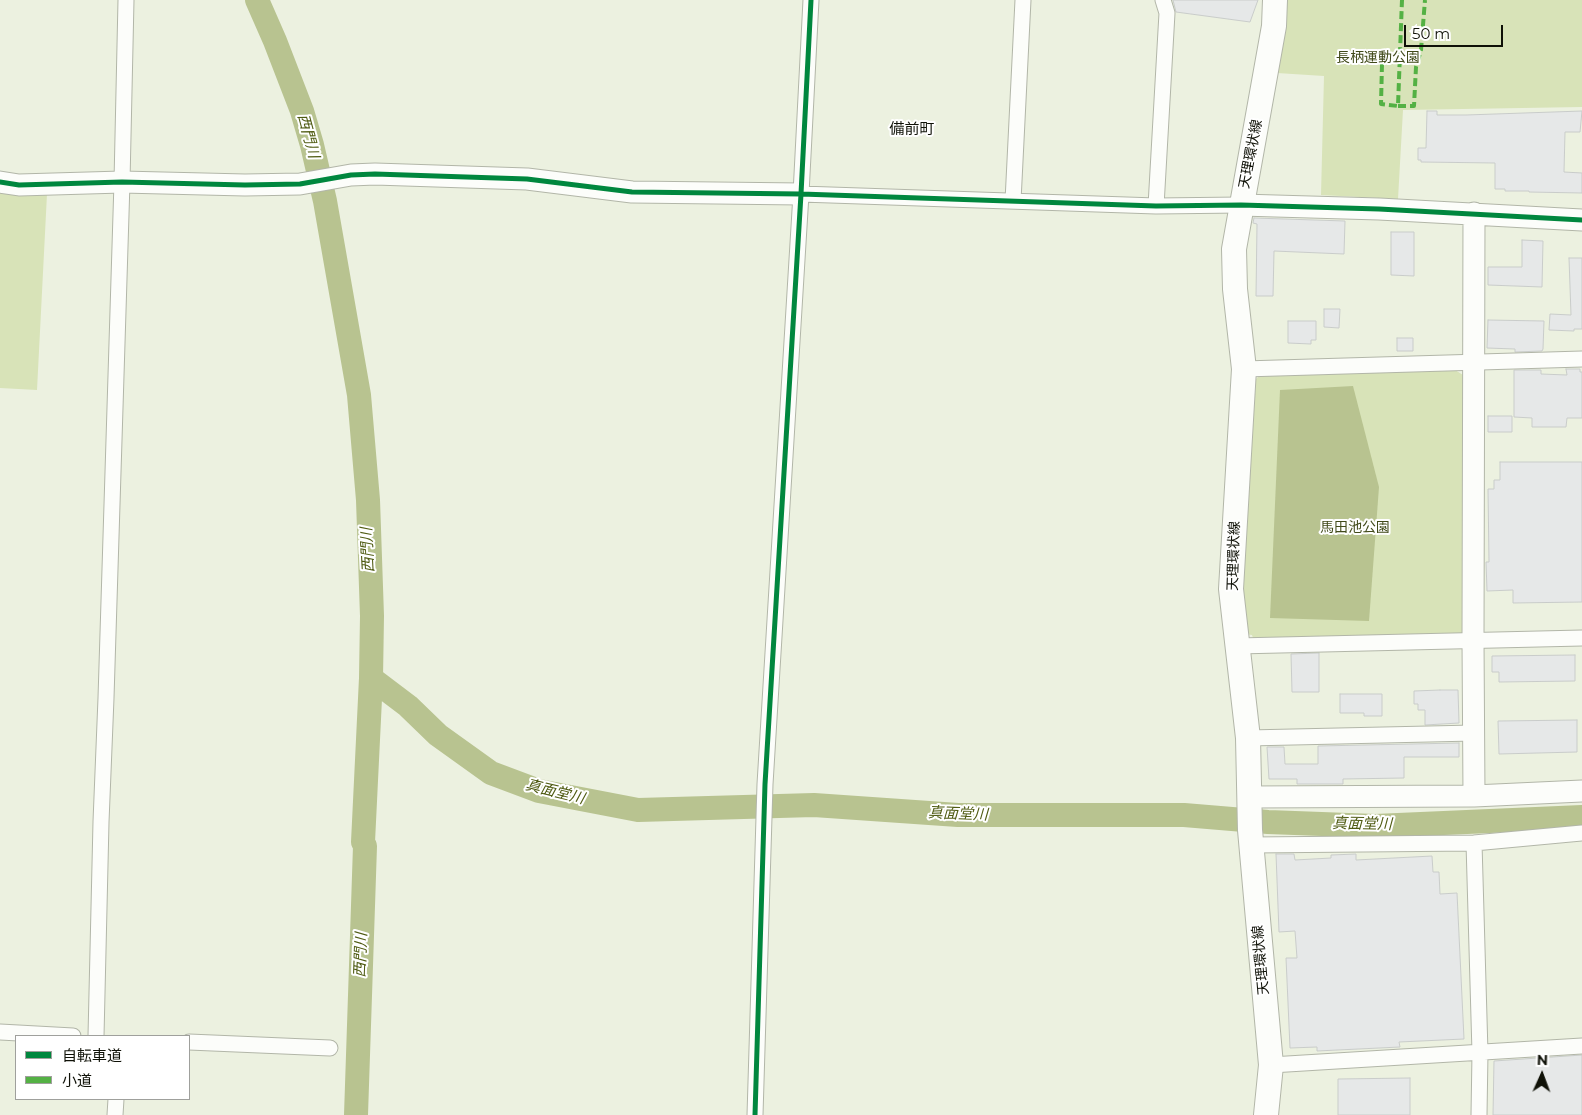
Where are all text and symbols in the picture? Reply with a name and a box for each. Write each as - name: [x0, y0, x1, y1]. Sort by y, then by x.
- scale bar: [1407, 15, 1506, 47]
- text: 50 m: [1412, 24, 1450, 43]
- park label: 長柄運動公園: [1336, 50, 1420, 66]
- water label: 西門川: [293, 112, 323, 160]
- street label: 天理環状線: [1236, 118, 1266, 190]
- district label: 備前町: [890, 121, 934, 139]
- park label: 馬田池公園: [1320, 520, 1390, 536]
- street label: 天理環状線: [1224, 521, 1244, 591]
- water label: 西門川: [358, 527, 378, 573]
- water label: 真面堂川: [524, 776, 586, 808]
- water label: 真面堂川: [928, 804, 988, 824]
- water label: 真面堂川: [1332, 814, 1392, 834]
- street label: 天理環状線: [1250, 924, 1272, 996]
- water label: 西門川: [351, 932, 371, 978]
- legend: [15, 1035, 190, 1100]
- text: 自転車道: [62, 1046, 122, 1065]
- north arrow: [1517, 1050, 1567, 1100]
- text: N: [1537, 1051, 1548, 1069]
- text: 小道: [62, 1071, 92, 1090]

